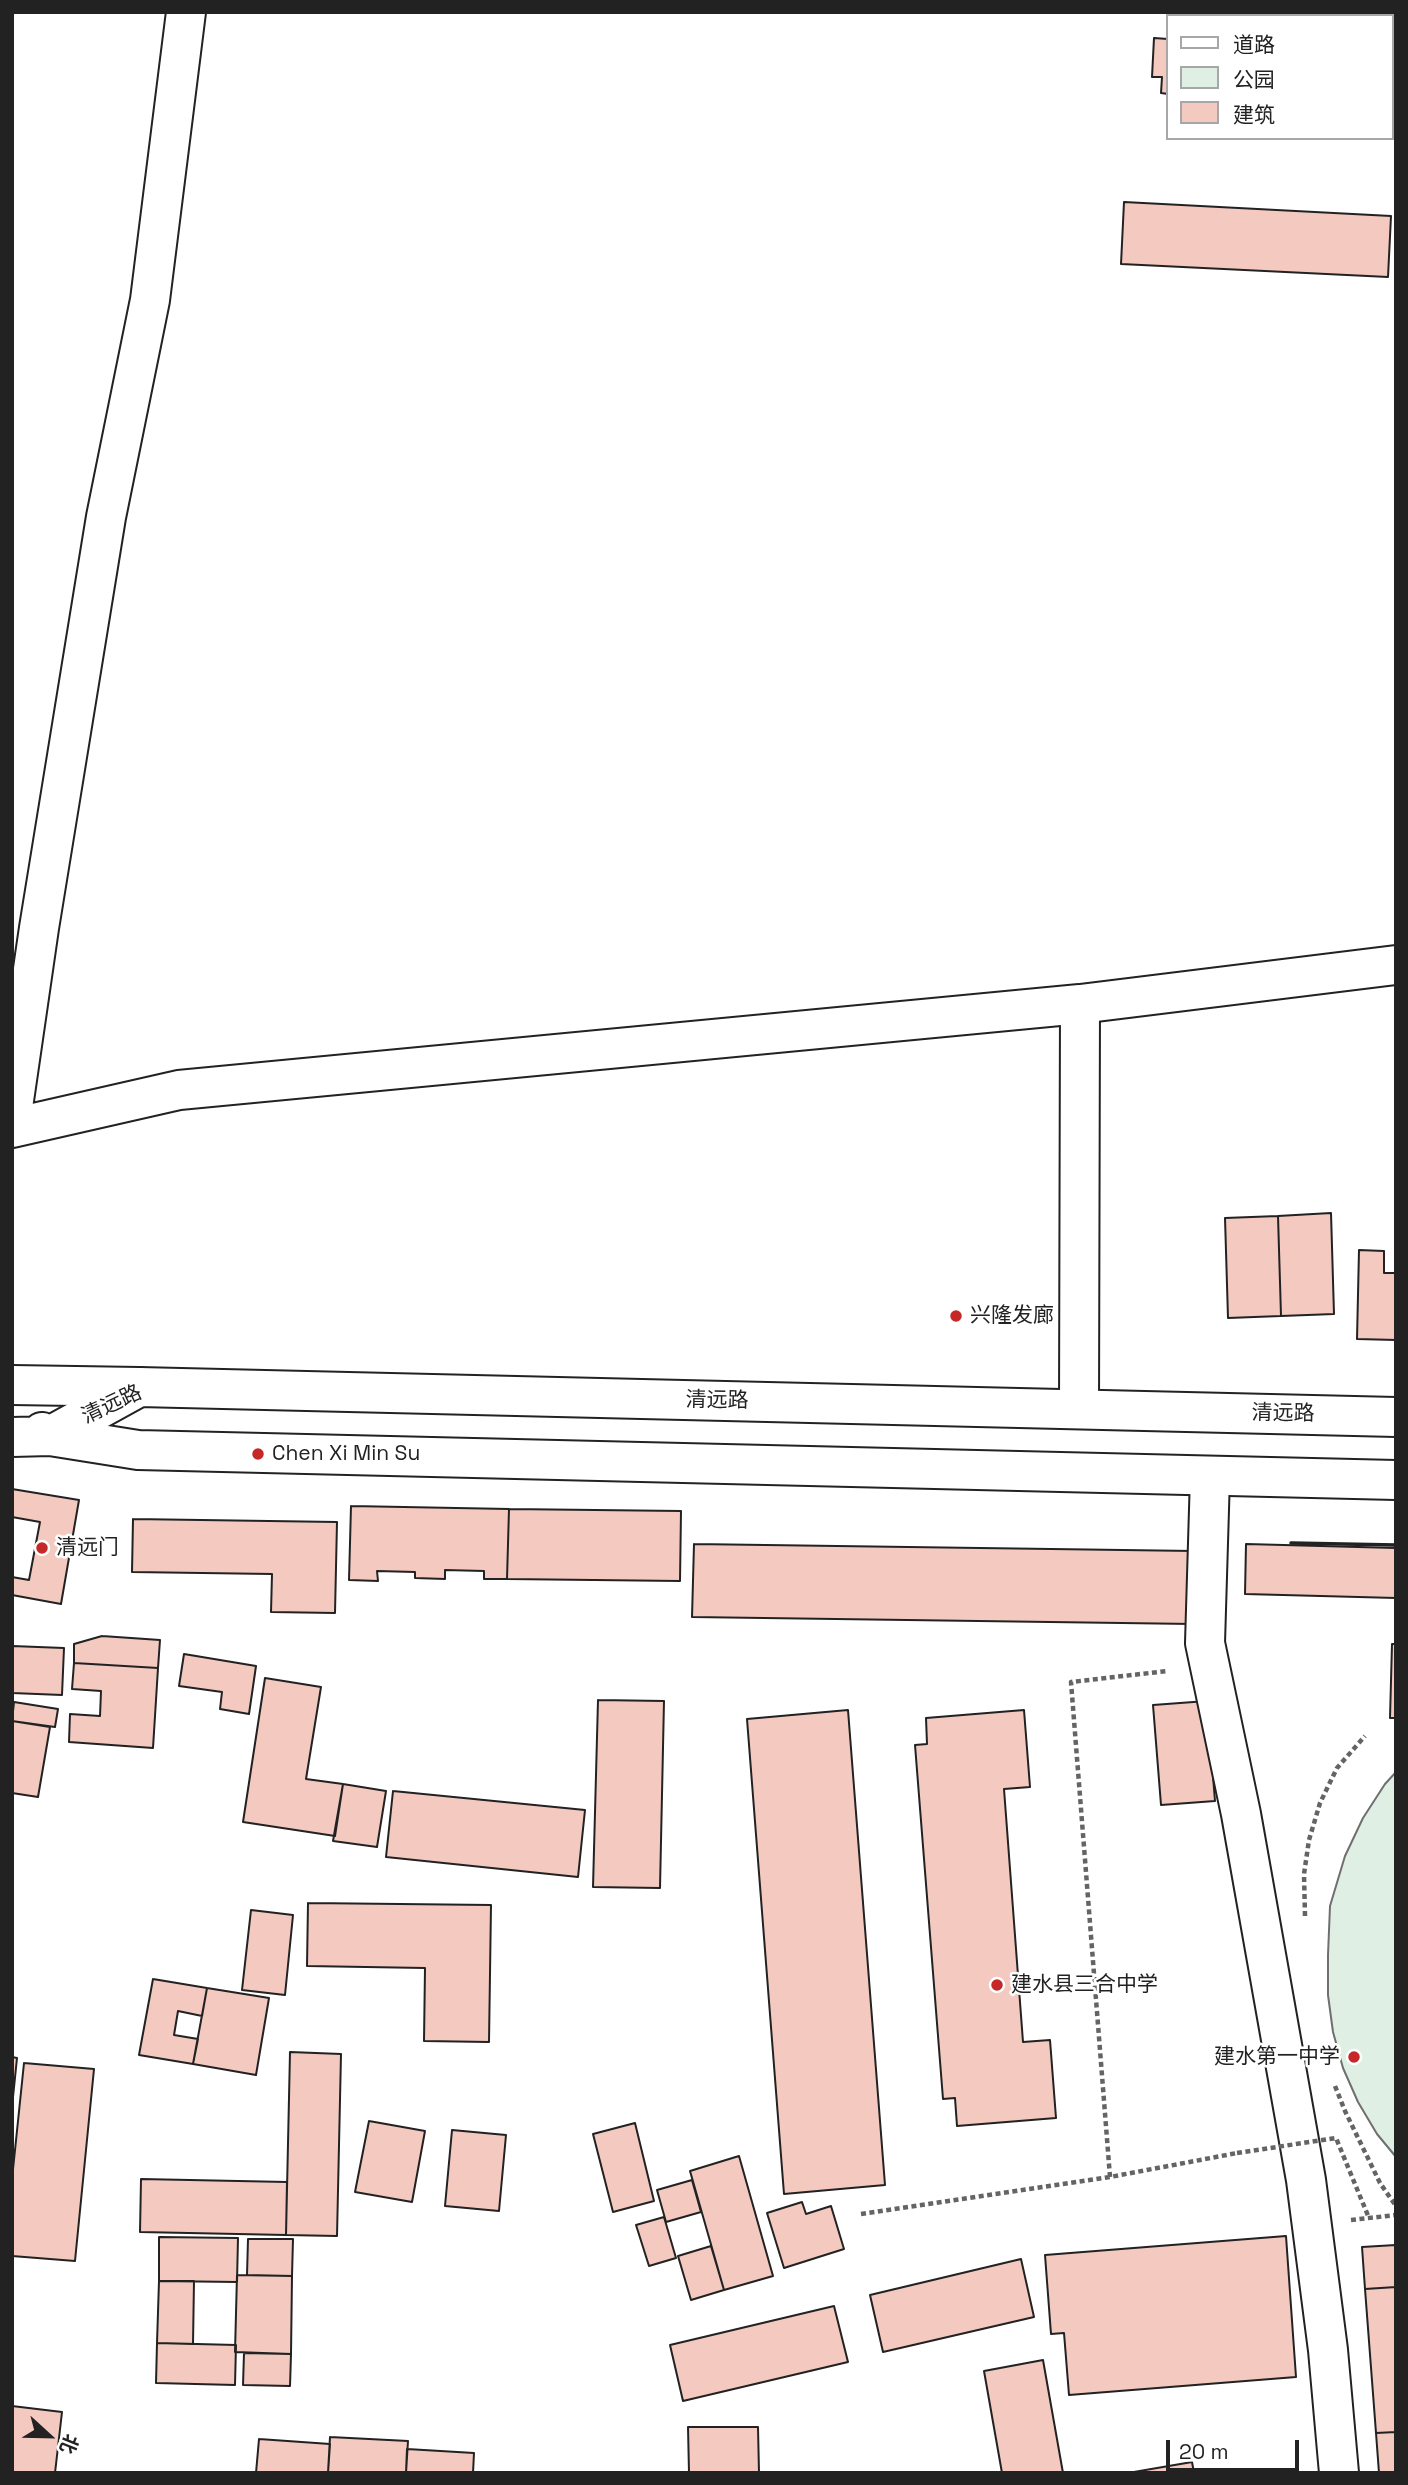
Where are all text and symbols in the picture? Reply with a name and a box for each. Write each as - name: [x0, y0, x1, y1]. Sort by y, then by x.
- legend: [1166, 14, 1394, 140]
- text: 道路: [1233, 31, 1275, 58]
- text: 公园: [1233, 66, 1275, 93]
- text: 建筑: [1233, 101, 1275, 128]
- place label: 兴隆发廊: [970, 1303, 1054, 1329]
- marker: 兴隆发廊: [948, 1308, 964, 1324]
- street label: 清远路: [78, 1380, 146, 1430]
- street label: 清远路: [685, 1388, 749, 1414]
- street label: 清远路: [1251, 1401, 1315, 1427]
- place label: Chen Xi Min Su: [272, 1441, 420, 1467]
- marker: Chen Xi Min Su: [250, 1446, 266, 1462]
- place label: 清远门: [56, 1535, 119, 1561]
- marker: 清远门: [34, 1540, 50, 1556]
- place label: 建水县三合中学: [1011, 1972, 1158, 1998]
- marker: 建水县三合中学: [989, 1977, 1005, 1993]
- place label: 建水第一中学: [1214, 2044, 1340, 2070]
- marker: 建水第一中学: [1346, 2049, 1362, 2065]
- north arrow: [14, 2401, 84, 2471]
- scale bar: [1170, 2426, 1303, 2470]
- text: 北: [54, 2431, 84, 2458]
- text: 20 m: [1179, 2438, 1229, 2465]

